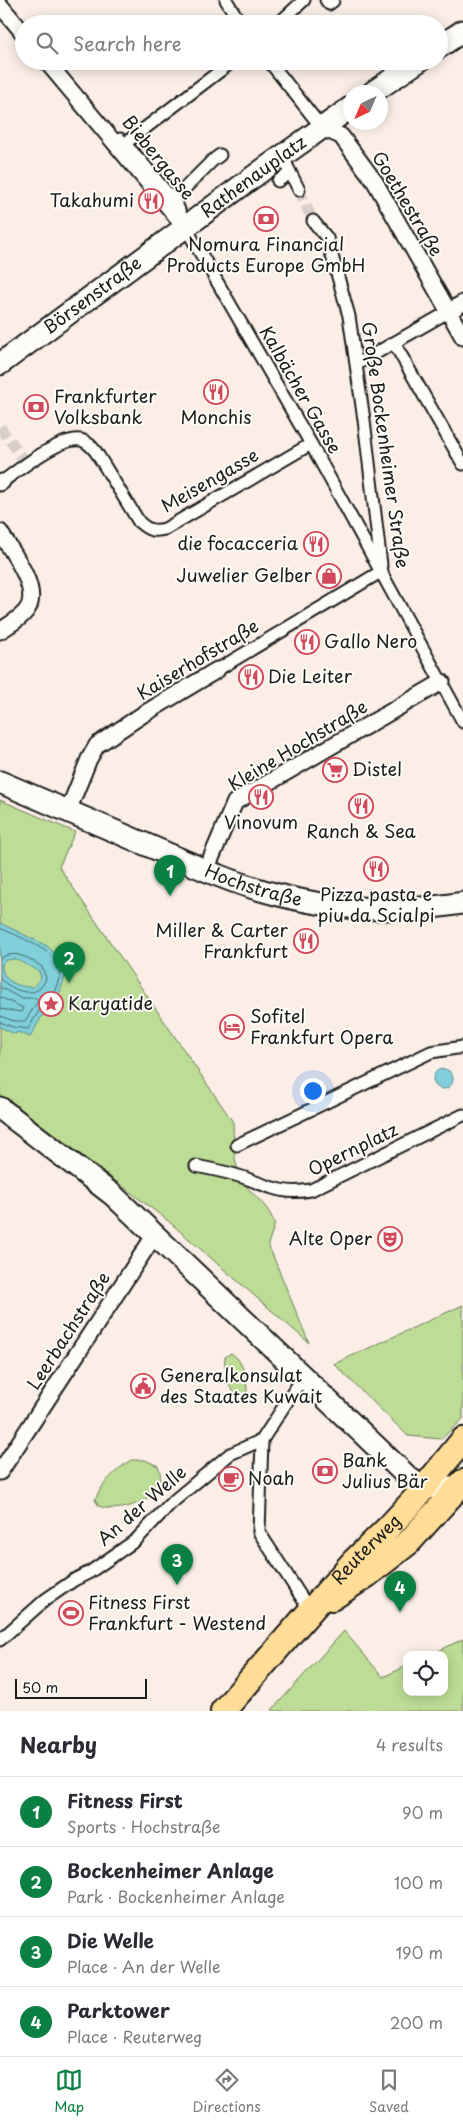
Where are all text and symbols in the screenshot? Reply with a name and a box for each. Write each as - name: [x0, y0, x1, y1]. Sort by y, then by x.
- search box: [15, 15, 448, 70]
- icon: search: [33, 29, 61, 57]
- text: Search here: [73, 29, 182, 57]
- north arrow: [343, 85, 388, 130]
- street label: Biebergasse: [117, 109, 202, 205]
- street label: Rathenauplatz: [194, 128, 311, 224]
- street label: Goethestraße: [366, 145, 450, 261]
- place label: Takahumi: [49, 186, 134, 213]
- restaurant icon: Takahumi: [138, 188, 164, 214]
- bank icon: Nomura Financial Products Europe GmbH: [253, 206, 279, 232]
- place label: Nomura Financial Products Europe GmbH: [166, 230, 366, 278]
- street label: Börsenstraße: [37, 249, 147, 340]
- street label: Kalbächer Gasse: [254, 320, 349, 458]
- street label: Große Bockenheimer Straße: [356, 320, 417, 570]
- restaurant icon: Monchis: [203, 379, 229, 405]
- place label: Frankfurter Volksbank: [54, 382, 157, 430]
- bank icon: Frankfurter Volksbank: [23, 394, 49, 420]
- place label: Monchis: [180, 403, 252, 430]
- street label: Meisengasse: [156, 441, 263, 519]
- place label: die focacceria: [177, 529, 299, 556]
- restaurant icon: die focacceria: [303, 531, 329, 557]
- place label: Juwelier Gelber: [176, 561, 313, 588]
- shop icon: Juwelier Gelber: [316, 563, 342, 589]
- street label: Kaiserhofstraße: [131, 612, 263, 706]
- place label: Gallo Nero: [324, 627, 417, 654]
- restaurant icon: Gallo Nero: [294, 629, 320, 655]
- place label: Die Leiter: [268, 662, 353, 689]
- restaurant icon: Die Leiter: [238, 664, 264, 690]
- street label: Kleine Hochstraße: [222, 692, 372, 797]
- place label: Distel: [352, 755, 402, 782]
- supermarket icon: Distel: [322, 757, 348, 783]
- restaurant icon: Vinovum: [248, 784, 274, 810]
- restaurant icon: Ranch & Sea: [348, 793, 374, 819]
- place label: Vinovum: [224, 808, 298, 835]
- place label: Ranch & Sea: [306, 817, 417, 844]
- pin: 1: [154, 855, 186, 896]
- street label: Hochstraße: [201, 856, 305, 912]
- restaurant icon: Pizza pasta e piu da Scialpi: [363, 856, 389, 882]
- place label: Pizza pasta e piu da Scialpi: [317, 880, 435, 928]
- place label: Miller & Carter Frankfurt: [155, 916, 289, 964]
- restaurant icon: Miller & Carter Frankfurt: [293, 928, 319, 954]
- pin: 2: [53, 942, 85, 983]
- place label: Karyatide: [68, 989, 153, 1016]
- place icon: Karyatide: [38, 991, 64, 1017]
- place label: Sofitel Frankfurt Opera: [250, 1002, 393, 1050]
- hotel icon: Sofitel Frankfurt Opera: [219, 1014, 245, 1040]
- your location: [300, 1078, 326, 1104]
- street label: Opernplatz: [303, 1115, 402, 1182]
- place label: Alte Oper: [289, 1224, 373, 1251]
- theatre icon: Alte Oper: [377, 1226, 403, 1252]
- street label: Leerbachstraße: [19, 1266, 116, 1395]
- place label: Generalkonsulat des Staates Kuwait: [160, 1361, 322, 1409]
- public building icon: Generalkonsulat des Staates Kuwait: [130, 1373, 156, 1399]
- place label: Bank Julius Bär: [342, 1446, 429, 1494]
- street label: An der Welle: [90, 1458, 192, 1551]
- bank icon: Bank Julius Bär: [312, 1458, 338, 1484]
- place label: Noah: [248, 1464, 295, 1491]
- cafe icon: Noah: [218, 1466, 244, 1492]
- street label: Reuterweg: [324, 1507, 407, 1590]
- pin: 3: [161, 1544, 193, 1585]
- pin: 4: [384, 1571, 416, 1612]
- place label: Fitness First Frankfurt - Westend: [88, 1588, 266, 1636]
- sports icon: Fitness First Frankfurt - Westend: [58, 1600, 84, 1626]
- map controls: [403, 1651, 448, 1696]
- button: locate: [403, 1651, 448, 1696]
- scale bar: [15, 1676, 148, 1699]
- text: 50 m: [22, 1677, 58, 1698]
- text: Nearby: [20, 1728, 97, 1760]
- text: 4 results: [376, 1732, 443, 1756]
- text: Fitness First: [67, 1786, 183, 1814]
- text: 1: [32, 1800, 40, 1824]
- text: 90 m: [402, 1800, 443, 1824]
- text: Sports · Hochstraße: [67, 1814, 220, 1838]
- text: Bockenheimer Anlage: [67, 1856, 274, 1884]
- text: 2: [30, 1870, 42, 1894]
- text: 100 m: [394, 1870, 443, 1894]
- text: Park · Bockenheimer Anlage: [67, 1884, 285, 1908]
- text: Die Welle: [67, 1926, 154, 1954]
- text: 3: [31, 1940, 41, 1964]
- text: 190 m: [395, 1940, 443, 1964]
- text: Place · An der Welle: [67, 1954, 220, 1978]
- text: Parktower: [67, 1996, 170, 2024]
- text: 4: [31, 2010, 41, 2034]
- text: 200 m: [390, 2010, 443, 2034]
- text: Place · Reuterweg: [67, 2024, 202, 2048]
- tab: Map: [54, 2066, 84, 2117]
- tab: Directions: [193, 2066, 261, 2117]
- tab: Saved: [369, 2066, 409, 2117]

